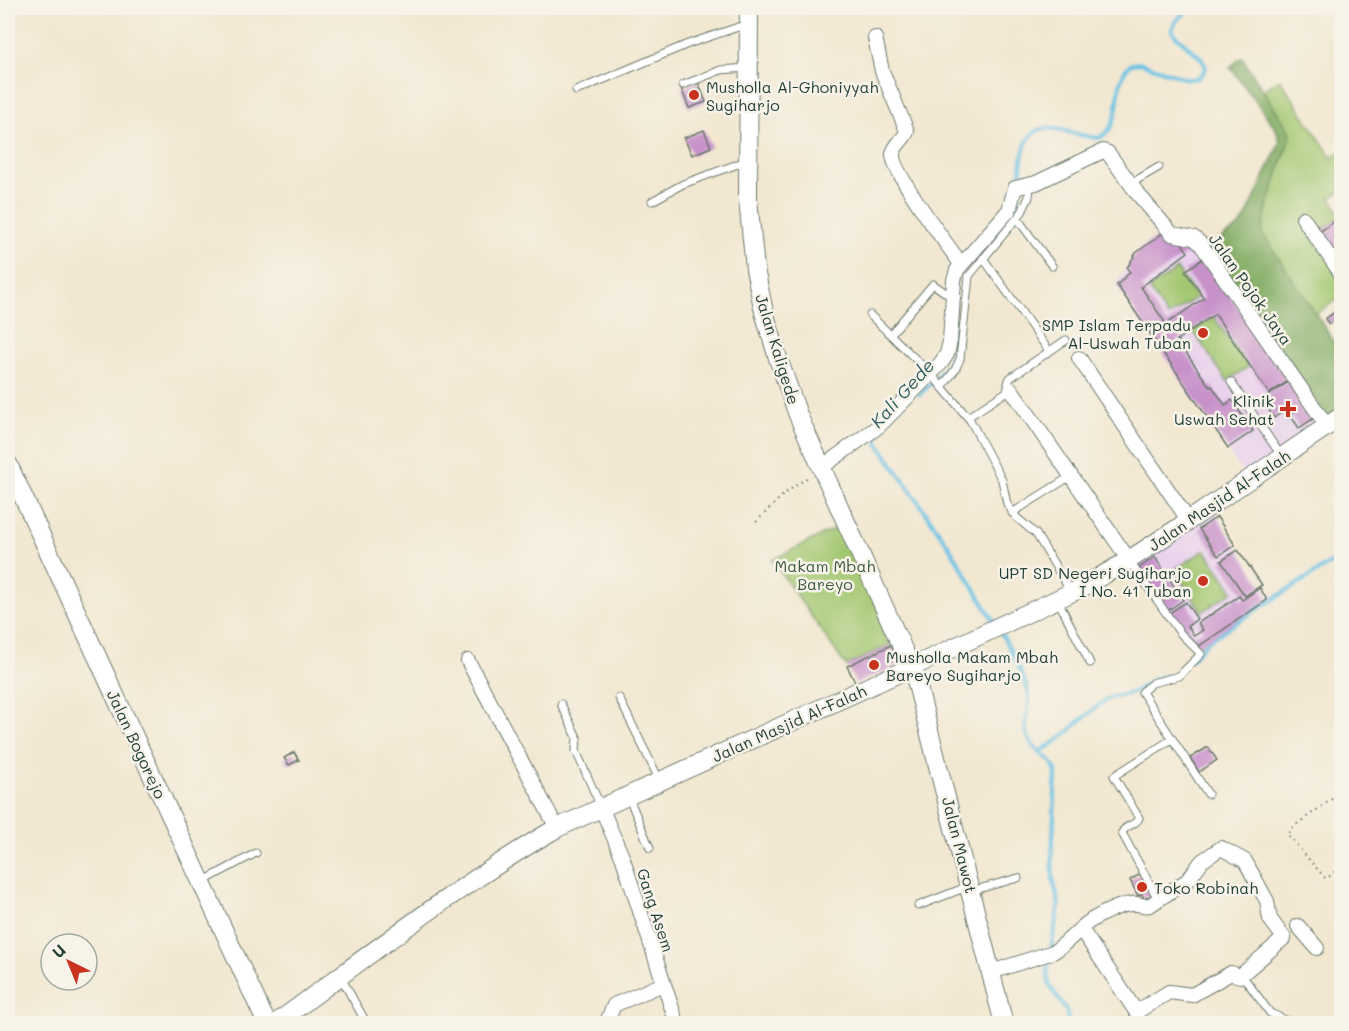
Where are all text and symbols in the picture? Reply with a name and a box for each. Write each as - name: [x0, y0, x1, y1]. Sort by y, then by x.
- place label: Musholla Al-Ghoniyyah Sugiharjo: [706, 76, 879, 115]
- marker: Musholla Al-Ghoniyyah Sugiharjo: [687, 88, 701, 102]
- street label: Jalan Pojok Jaya: [1205, 229, 1297, 349]
- street label: Jalan Kaligede: [751, 291, 805, 407]
- place label: SMP Islam Terpadu Al-Uswah Tuban: [1042, 314, 1191, 353]
- marker: SMP Islam Terpadu Al-Uswah Tuban: [1196, 326, 1210, 340]
- water label: Kali Gede: [865, 353, 939, 433]
- place label: Klinik Uswah Sehat: [1174, 390, 1274, 429]
- marker: Klinik Uswah Sehat: [1279, 400, 1297, 418]
- street label: Jalan Masjid Al-Falah: [1144, 445, 1294, 555]
- park label: Makam Mbah Bareyo: [775, 555, 876, 594]
- place label: UPT SD Negeri Sugiharjo I No. 41 Tuban: [999, 562, 1191, 601]
- marker: UPT SD Negeri Sugiharjo I No. 41 Tuban: [1196, 574, 1210, 588]
- place label: Musholla Makam Mbah Bareyo Sugiharjo: [886, 646, 1058, 685]
- marker: Musholla Makam Mbah Bareyo Sugiharjo: [867, 658, 881, 672]
- street label: Jalan Masjid Al-Falah: [709, 680, 869, 766]
- street label: Jalan Bogorejo: [103, 686, 171, 802]
- street label: Jalan Mawot: [938, 795, 982, 895]
- street label: Gang Asem: [633, 866, 679, 954]
- place label: Toko Robinah: [1154, 877, 1258, 898]
- marker: Toko Robinah: [1135, 880, 1149, 894]
- north arrow: [39, 932, 99, 992]
- text: U: [47, 939, 70, 962]

